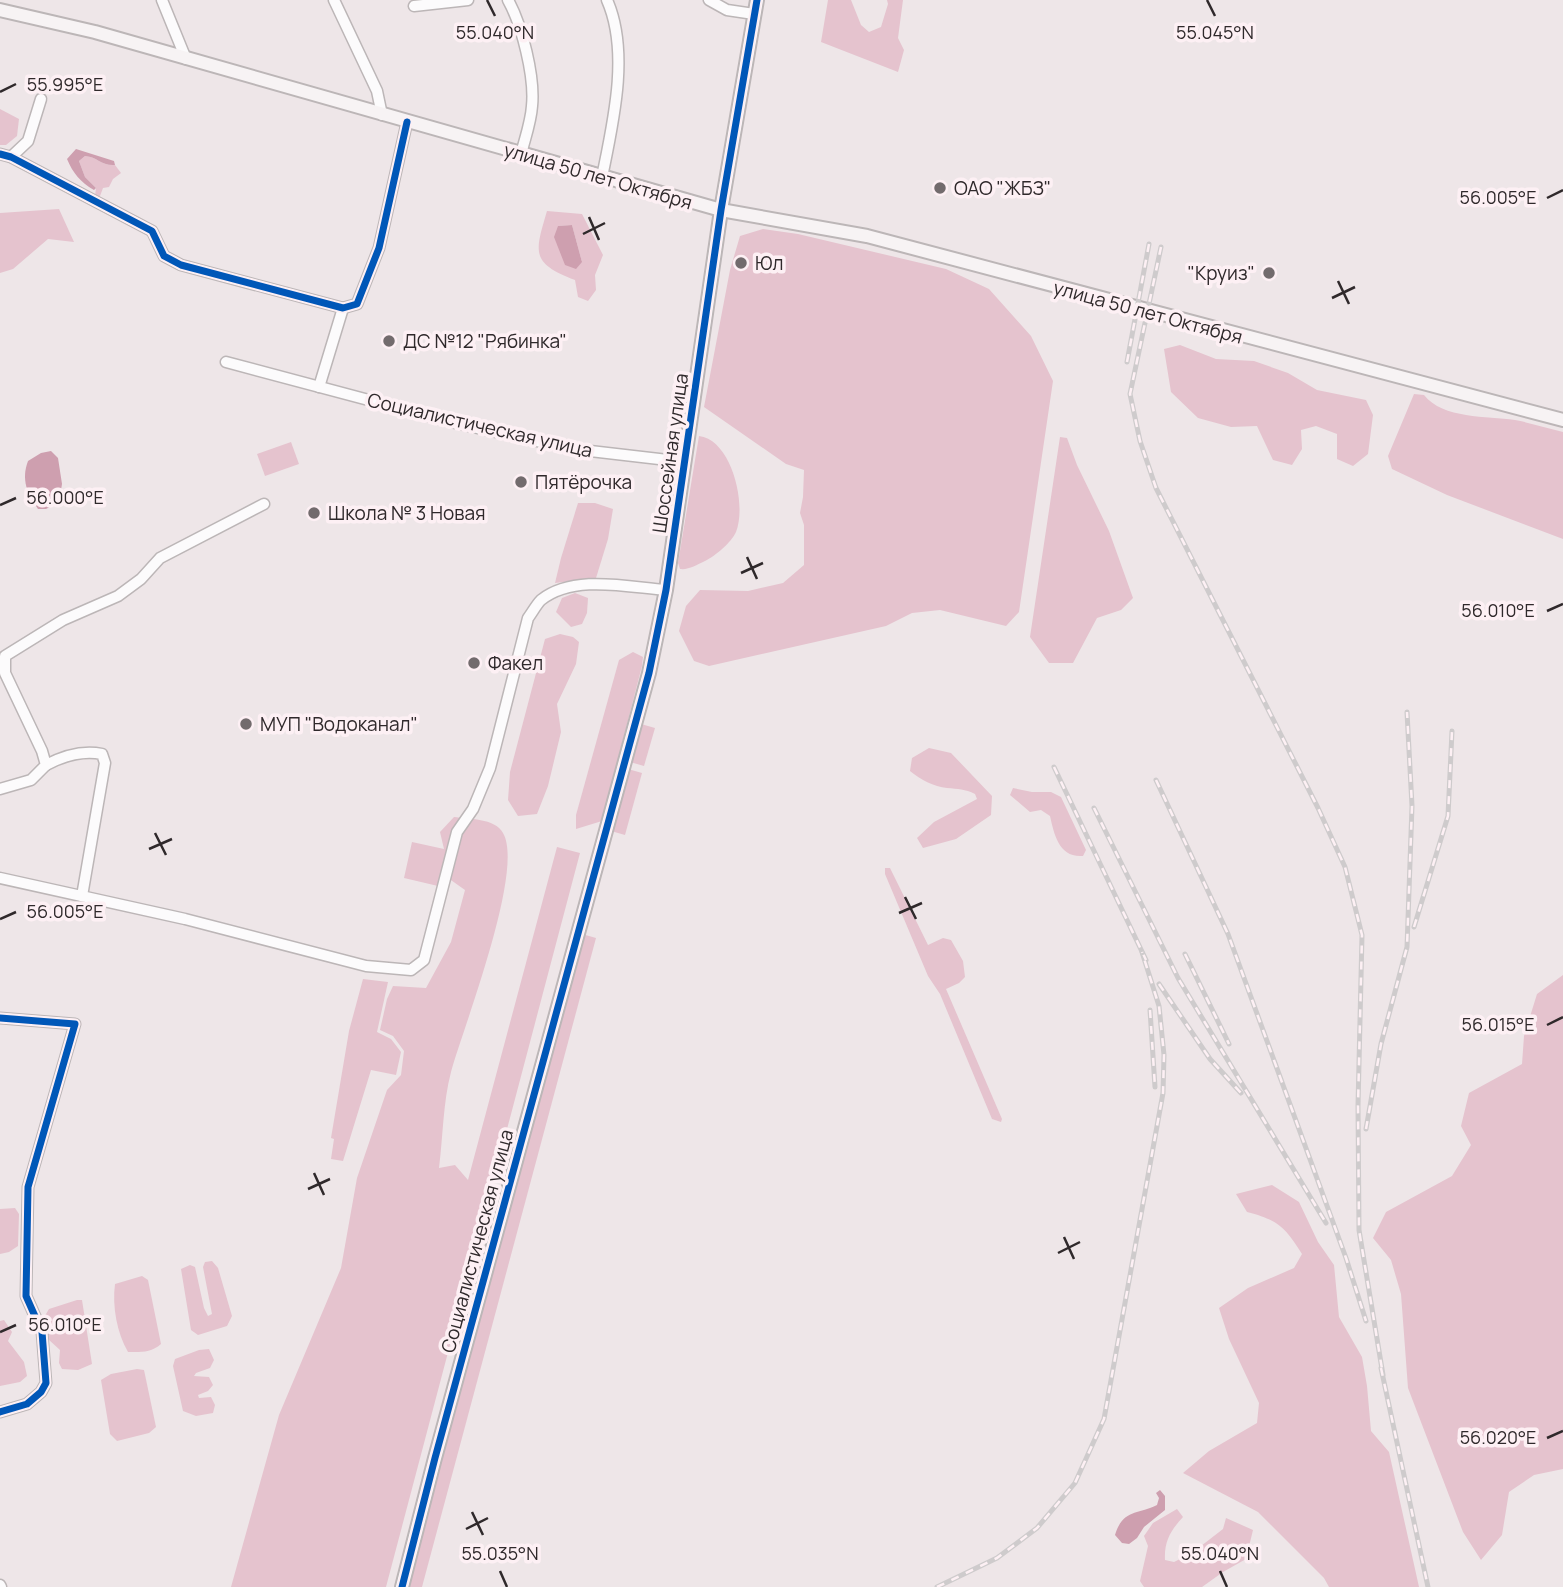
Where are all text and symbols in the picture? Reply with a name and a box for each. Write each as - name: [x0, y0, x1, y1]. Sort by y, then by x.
- text: 55.040°N: [456, 20, 534, 44]
- text: 55.045°N: [1176, 20, 1254, 44]
- text: 55.995°E: [27, 72, 103, 96]
- street label: улица 50 лет Октября: [501, 137, 695, 215]
- place label: ОАО "ЖБЗ": [954, 175, 1051, 201]
- marker: ОАО "ЖБЗ": [932, 180, 948, 196]
- text: 56.005°E: [1460, 185, 1536, 209]
- place label: Юл: [755, 250, 783, 276]
- marker: Юл: [733, 255, 749, 271]
- place label: "Круиз": [1188, 260, 1255, 286]
- marker: "Круиз": [1261, 265, 1277, 281]
- street label: улица 50 лет Октября: [1050, 274, 1246, 350]
- place label: ДС №12 "Рябинка": [403, 328, 567, 354]
- marker: ДС №12 "Рябинка": [381, 333, 397, 349]
- street label: Шоссейная улица: [646, 372, 694, 534]
- street label: Социалистическая улица: [365, 386, 595, 464]
- place label: Пятёрочка: [535, 469, 632, 495]
- marker: Пятёрочка: [513, 474, 529, 490]
- text: 56.000°E: [26, 485, 104, 509]
- place label: Школа № 3 Новая: [328, 500, 486, 526]
- marker: Школа № 3 Новая: [306, 505, 322, 521]
- text: 56.010°E: [1461, 598, 1535, 622]
- place label: Факел: [488, 650, 543, 676]
- marker: Факел: [466, 655, 482, 671]
- place label: МУП "Водоканал": [260, 711, 418, 737]
- marker: МУП "Водоканал": [238, 716, 254, 732]
- text: 56.005°E: [27, 899, 103, 923]
- text: 56.015°E: [1462, 1012, 1534, 1036]
- street label: Социалистическая улица: [435, 1126, 519, 1356]
- text: 56.010°E: [28, 1312, 102, 1336]
- text: 56.020°E: [1460, 1425, 1536, 1449]
- text: 55.035°N: [461, 1541, 539, 1565]
- text: 55.040°N: [1181, 1541, 1259, 1565]

